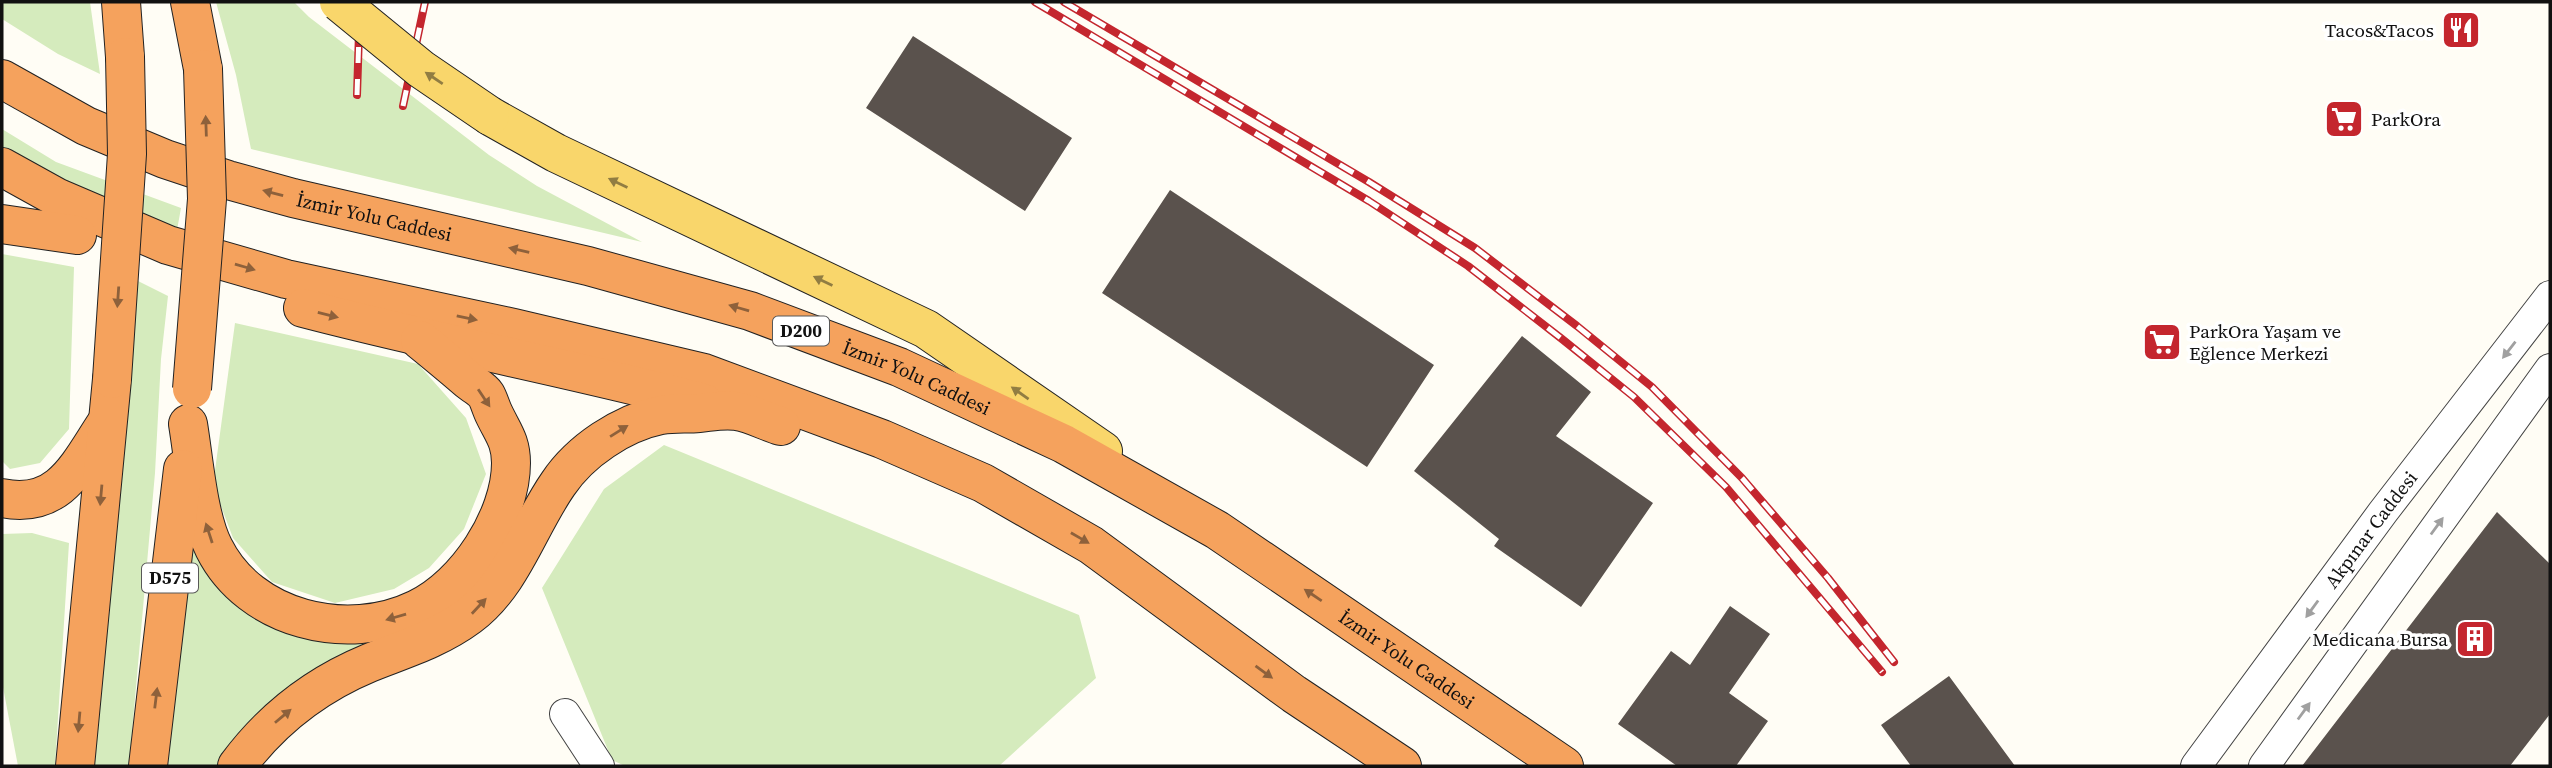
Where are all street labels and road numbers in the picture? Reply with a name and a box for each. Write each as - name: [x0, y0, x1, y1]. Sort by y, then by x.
- street label: İzmir Yolu Caddesi: [294, 186, 455, 247]
- road number: D200: [773, 316, 829, 346]
- street label: İzmir Yolu Caddesi: [839, 334, 995, 421]
- street label: Akpınar Caddesi: [2318, 465, 2423, 593]
- road number: D575: [142, 564, 198, 592]
- street label: İzmir Yolu Caddesi: [1334, 604, 1480, 715]

